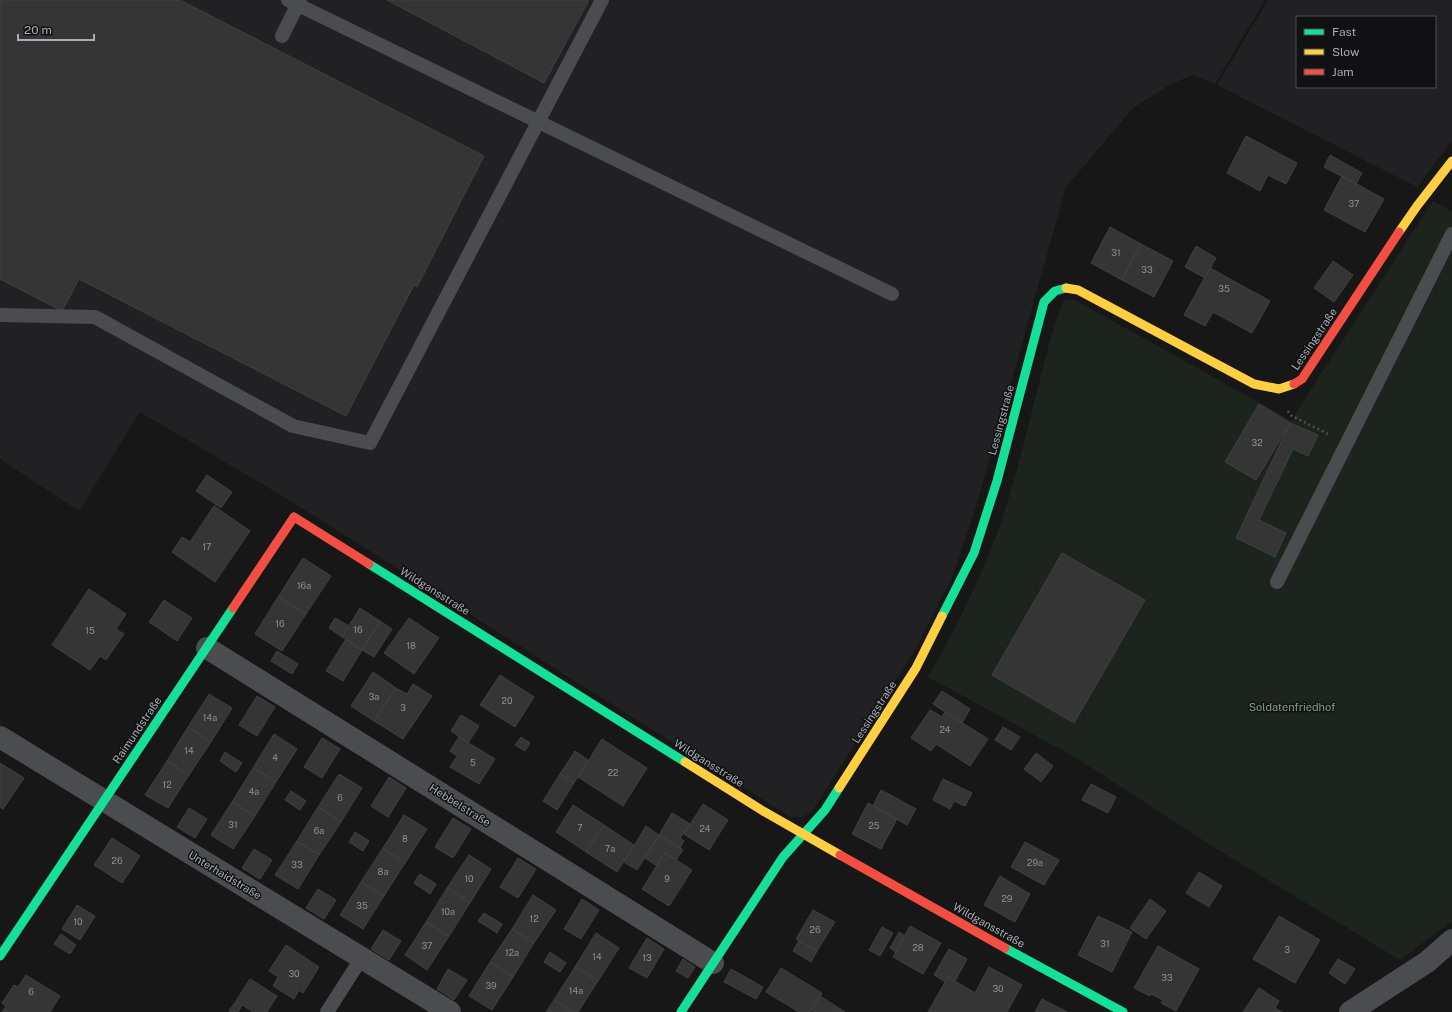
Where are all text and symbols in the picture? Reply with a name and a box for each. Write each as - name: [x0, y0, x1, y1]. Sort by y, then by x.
- scale bar: [18, 16, 94, 42]
- legend: [1296, 16, 1436, 88]
- text: 20 m: [24, 23, 52, 37]
- text: Fast: [1332, 25, 1357, 39]
- text: Slow: [1332, 45, 1360, 59]
- text: Jam: [1332, 65, 1354, 79]
- house number: 37: [1349, 198, 1359, 209]
- house number: 31: [1111, 247, 1121, 258]
- house number: 33: [1141, 264, 1153, 275]
- house number: 35: [1218, 283, 1230, 294]
- street label: Lessingstraße: [1289, 306, 1339, 372]
- street label: Lessingstraße: [986, 384, 1016, 456]
- house number: 32: [1251, 437, 1263, 448]
- house number: 17: [202, 541, 212, 552]
- street label: Wildgansstraße: [398, 565, 472, 617]
- house number: 16a: [297, 580, 311, 591]
- house number: 16: [275, 618, 285, 629]
- house number: 16: [353, 624, 363, 635]
- house number: 15: [85, 625, 95, 636]
- house number: 18: [406, 640, 416, 651]
- street label: Lessingstraße: [849, 679, 899, 745]
- house number: 3a: [369, 691, 379, 702]
- street label: Raimundstraße: [110, 694, 164, 766]
- house number: 20: [502, 695, 513, 706]
- park label: Soldatenfriedhof: [1249, 701, 1336, 713]
- house number: 3: [400, 702, 406, 713]
- house number: 14a: [203, 712, 217, 723]
- house number: 24: [939, 724, 951, 735]
- street label: Wildgansstraße: [672, 737, 746, 789]
- house number: 14: [184, 745, 194, 756]
- house number: 4: [272, 752, 278, 763]
- house number: 5: [470, 757, 476, 768]
- house number: 22: [608, 767, 618, 778]
- house number: 12: [162, 779, 172, 790]
- street label: Hebbelstraße: [427, 781, 493, 829]
- house number: 4a: [249, 786, 259, 797]
- house number: 6: [337, 792, 343, 803]
- house number: 31: [228, 819, 238, 830]
- house number: 25: [868, 820, 880, 831]
- house number: 7: [577, 822, 583, 833]
- house number: 24: [699, 823, 711, 834]
- house number: 6a: [314, 825, 324, 836]
- house number: 8: [402, 833, 408, 844]
- house number: 7a: [605, 843, 615, 854]
- street label: Unterhaidstraße: [186, 849, 264, 901]
- house number: 26: [112, 855, 123, 866]
- house number: 29a: [1027, 857, 1043, 868]
- house number: 33: [291, 859, 303, 870]
- house number: 8a: [378, 866, 388, 877]
- house number: 10: [464, 873, 474, 884]
- house number: 9: [664, 873, 670, 884]
- house number: 29: [1002, 893, 1013, 904]
- house number: 35: [356, 900, 368, 911]
- street label: Wildgansstraße: [951, 900, 1027, 950]
- house number: 10a: [441, 906, 455, 917]
- house number: 12: [529, 913, 539, 924]
- house number: 10: [73, 916, 83, 927]
- house number: 26: [810, 924, 821, 935]
- house number: 31: [1100, 938, 1110, 949]
- house number: 37: [422, 940, 432, 951]
- house number: 28: [912, 942, 924, 953]
- house number: 3: [1284, 944, 1290, 955]
- house number: 12a: [505, 947, 519, 958]
- house number: 14: [592, 951, 602, 962]
- house number: 13: [642, 952, 652, 963]
- house number: 30: [288, 968, 300, 979]
- house number: 33: [1161, 972, 1173, 983]
- house number: 39: [485, 980, 497, 991]
- house number: 30: [992, 983, 1004, 994]
- house number: 14a: [569, 985, 583, 996]
- house number: 6: [28, 986, 34, 997]

